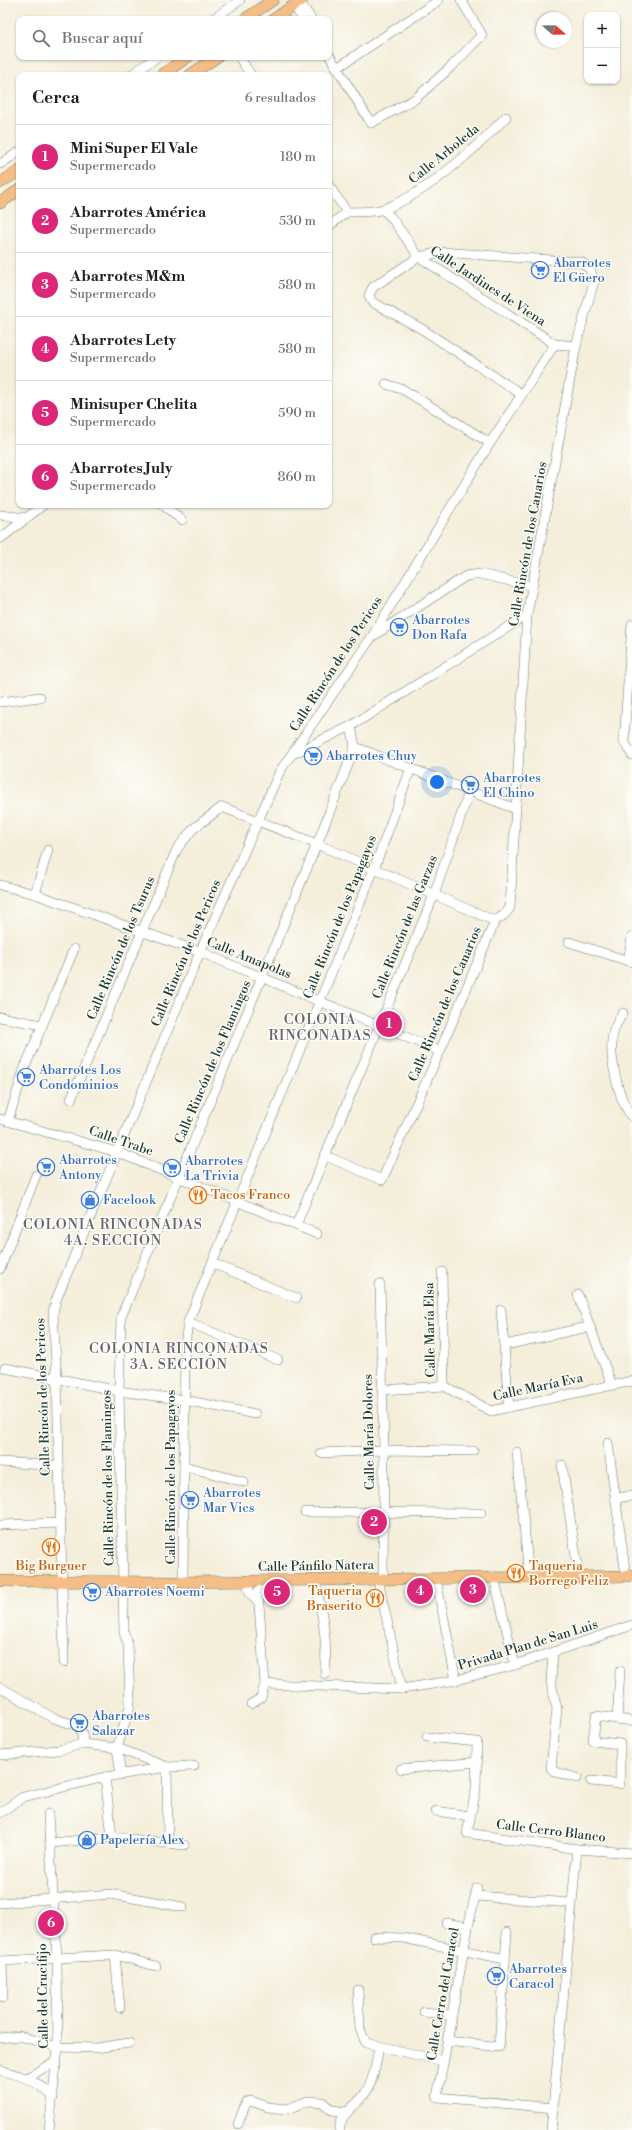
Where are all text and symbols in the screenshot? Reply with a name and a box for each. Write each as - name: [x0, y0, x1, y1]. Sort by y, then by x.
- north arrow: [536, 12, 572, 48]
- map controls: [584, 12, 620, 84]
- button: +: [584, 12, 620, 48]
- search box: [16, 16, 332, 60]
- icon: search: [30, 27, 52, 49]
- text: Buscar aquí: [62, 29, 143, 48]
- button: −: [584, 48, 620, 84]
- text: Cerca: [32, 87, 80, 109]
- text: 6 resultados: [245, 90, 316, 106]
- street label: Calle Arboleda: [406, 120, 483, 187]
- text: Mini Super El Vale: [70, 139, 198, 158]
- text: 1: [42, 149, 48, 165]
- text: 180 m: [280, 149, 316, 165]
- text: Supermercado: [70, 158, 156, 174]
- text: Abarrotes América: [70, 203, 206, 222]
- text: 2: [41, 213, 49, 229]
- text: 530 m: [279, 213, 316, 229]
- text: Supermercado: [70, 222, 156, 238]
- street label: Calle Jardines de Viena: [427, 243, 549, 330]
- place label: Abarrotes El Güero: [552, 255, 611, 286]
- supermarket icon: Abarrotes El Güero: [530, 260, 550, 280]
- text: Abarrotes M&m: [70, 267, 185, 286]
- text: 3: [41, 277, 49, 293]
- text: 580 m: [278, 277, 316, 293]
- text: Supermercado: [70, 286, 156, 302]
- text: Abarrotes Lety: [70, 331, 176, 350]
- text: 4: [41, 341, 49, 357]
- text: 580 m: [278, 341, 316, 357]
- text: Supermercado: [70, 350, 156, 366]
- text: Minisuper Chelita: [70, 395, 197, 414]
- text: 5: [41, 405, 49, 421]
- text: 590 m: [278, 405, 316, 421]
- text: Supermercado: [70, 414, 156, 430]
- text: Abarrotes July: [70, 459, 173, 478]
- street label: Calle Rincón de los Canarios: [506, 460, 550, 628]
- text: 6: [41, 469, 49, 485]
- text: 860 m: [277, 469, 316, 485]
- text: Supermercado: [70, 478, 156, 494]
- street label: Calle Rincón de los Pericos: [286, 593, 386, 735]
- place label: Abarrotes Don Rafa: [411, 612, 470, 643]
- supermarket icon: Abarrotes Don Rafa: [389, 617, 409, 637]
- supermarket icon: Abarrotes Chuy: [303, 746, 323, 766]
- place label: Abarrotes Chuy: [325, 748, 418, 764]
- place label: Abarrotes El Chino: [482, 770, 541, 801]
- your location: [427, 772, 447, 792]
- supermarket icon: Abarrotes El Chino: [460, 775, 480, 795]
- street label: Calle Rincón de los Papagayos: [300, 833, 380, 1001]
- street label: Calle Rincón de las Garzas: [369, 853, 441, 1001]
- street label: Calle Rincón de los Tsurus: [83, 873, 159, 1022]
- street label: Calle Rincón de los Pericos: [148, 877, 224, 1029]
- street label: Calle Rincón de los Canarios: [405, 924, 485, 1084]
- street label: Calle Amapolas: [204, 934, 294, 982]
- street label: Calle Rincón de los Flamingos: [171, 978, 255, 1146]
- pin: 1: [376, 1009, 402, 1039]
- district label: COLONIA RINCONADAS: [268, 1011, 372, 1045]
- place label: Abarrotes Los Condominios: [38, 1062, 122, 1093]
- supermarket icon: Abarrotes Los Condominios: [16, 1067, 36, 1087]
- street label: Calle Trabe: [87, 1123, 156, 1160]
- place label: Abarrotes Antony: [58, 1152, 117, 1183]
- place label: Abarrotes La Trivia: [184, 1153, 243, 1184]
- supermarket icon: Abarrotes Antony: [36, 1157, 56, 1177]
- supermarket icon: Abarrotes La Trivia: [162, 1158, 182, 1178]
- restaurant icon: Tacos Franco: [188, 1185, 208, 1205]
- place label: Tacos Franco: [211, 1187, 290, 1203]
- shop icon: Facelook: [80, 1190, 100, 1210]
- place label: Facelook: [103, 1192, 157, 1208]
- district label: COLONIA RINCONADAS 4A. SECCIÓN: [23, 1216, 203, 1250]
- street label: Calle María Elsa: [421, 1282, 439, 1378]
- street label: Calle Rincón de los Pericos: [32, 1317, 54, 1476]
- district label: COLONIA RINCONADAS 3A. SECCIÓN: [89, 1340, 269, 1374]
- street label: Calle María Eva: [492, 1370, 585, 1404]
- street label: Calle María Dolores: [360, 1373, 378, 1490]
- street label: Calle Rincón de los Papagayos: [163, 1389, 179, 1565]
- street label: Calle Rincón de los Flamingos: [98, 1390, 118, 1566]
- place label: Abarrotes Mar Vics: [202, 1485, 261, 1516]
- supermarket icon: Abarrotes Mar Vics: [180, 1490, 200, 1510]
- pin: 2: [361, 1507, 387, 1537]
- restaurant icon: Big Burguer: [41, 1537, 61, 1557]
- street label: Calle Pánfilo Natera: [258, 1557, 375, 1575]
- place label: Big Burguer: [14, 1558, 87, 1574]
- place label: Taqueria Borrego Feliz: [528, 1558, 609, 1589]
- restaurant icon: Taqueria Borrego Feliz: [506, 1563, 526, 1583]
- pin: 3: [460, 1575, 486, 1605]
- pin: 4: [407, 1576, 433, 1606]
- pin: 5: [264, 1577, 290, 1607]
- supermarket icon: Abarrotes Noemi: [82, 1582, 102, 1602]
- place label: Taqueria Braserito: [306, 1583, 362, 1614]
- place label: Abarrotes Noemi: [104, 1584, 205, 1600]
- restaurant icon: Taqueria Braserito: [365, 1588, 385, 1608]
- street label: Privada Plan de San Luis: [456, 1616, 600, 1674]
- place label: Abarrotes Salazar: [91, 1708, 150, 1739]
- supermarket icon: Abarrotes Salazar: [69, 1713, 89, 1733]
- street label: Calle Cerro Blanco: [495, 1816, 607, 1846]
- shop icon: Papelería Alex: [77, 1830, 97, 1850]
- place label: Papelería Alex: [100, 1832, 185, 1848]
- pin: 6: [38, 1908, 64, 1938]
- street label: Calle Cerro del Caracol: [423, 1926, 463, 2062]
- street label: Calle del Crucifijo: [34, 1943, 52, 2049]
- place label: Abarrotes Caracol: [508, 1961, 567, 1992]
- supermarket icon: Abarrotes Caracol: [486, 1966, 506, 1986]

